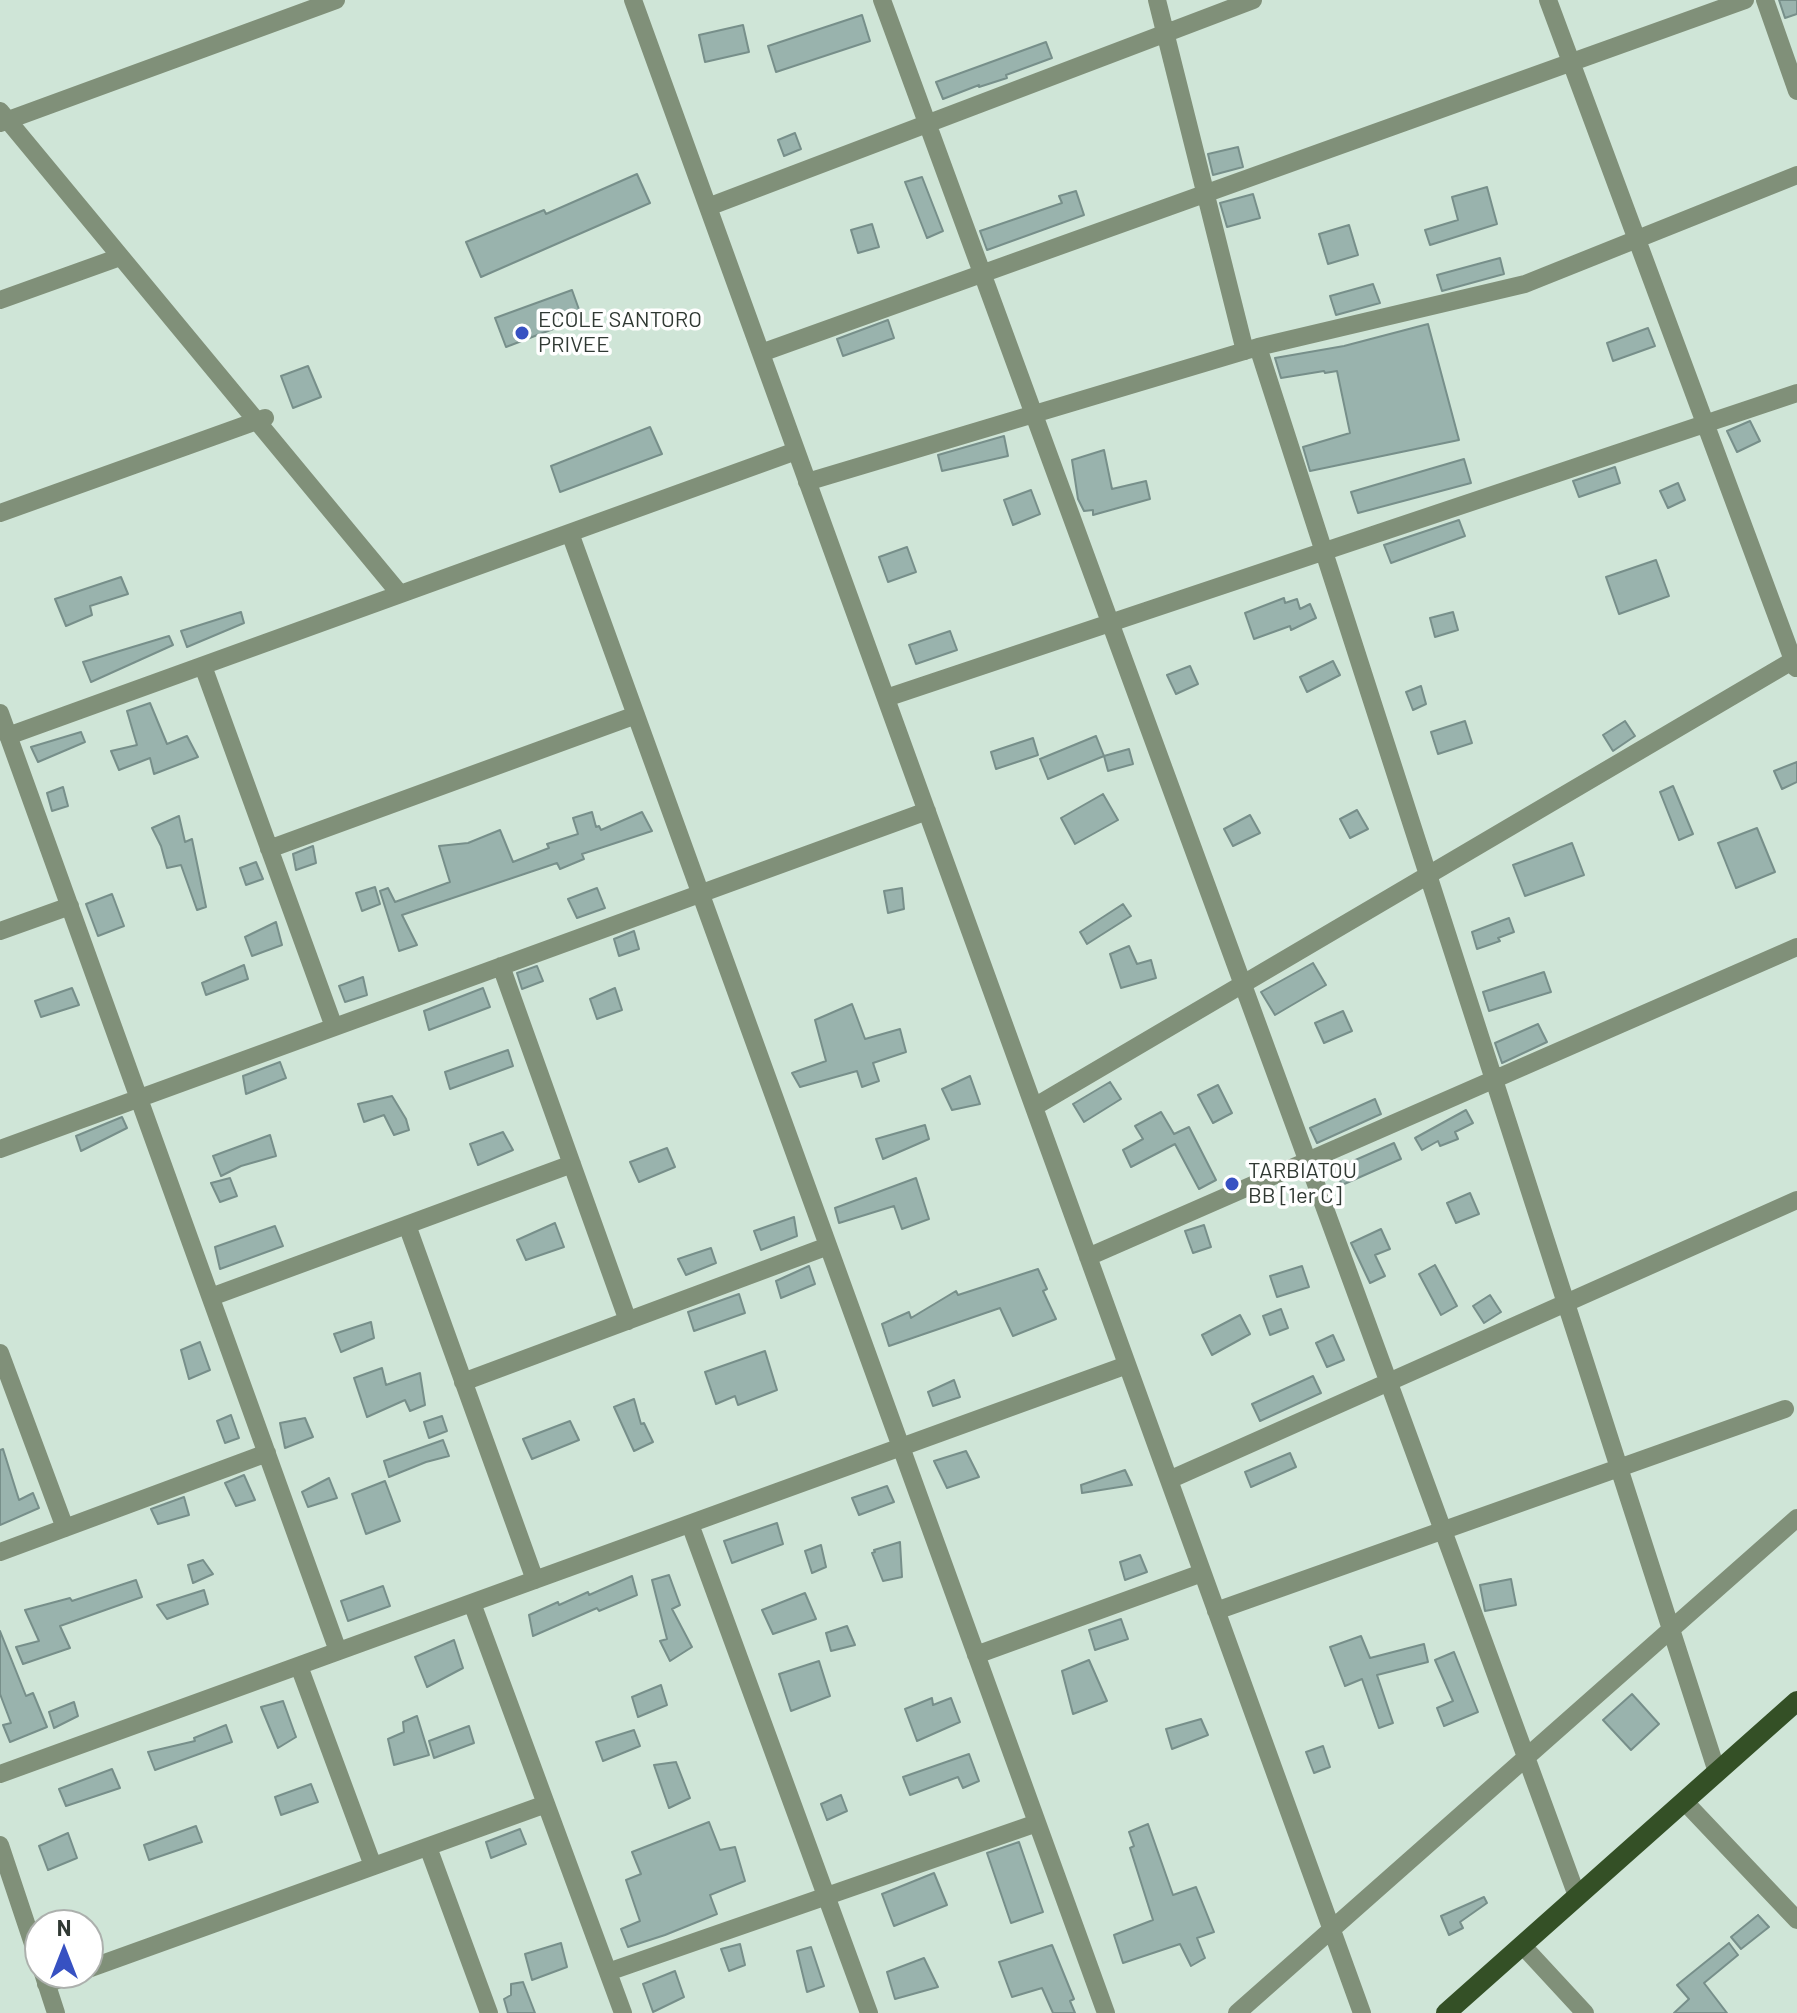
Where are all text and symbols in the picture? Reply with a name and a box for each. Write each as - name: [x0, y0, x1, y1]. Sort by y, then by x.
- place label: ECOLE SANTORO PRIVEE: [538, 307, 702, 358]
- marker: ECOLE SANTORO PRIVEE: [513, 324, 531, 342]
- place label: TARBIATOU BB [1er C]: [1248, 1158, 1357, 1210]
- marker: TARBIATOU BB [1er C]: [1223, 1175, 1241, 1193]
- north arrow: [24, 1909, 104, 1989]
- text: N: [57, 1914, 71, 1940]

